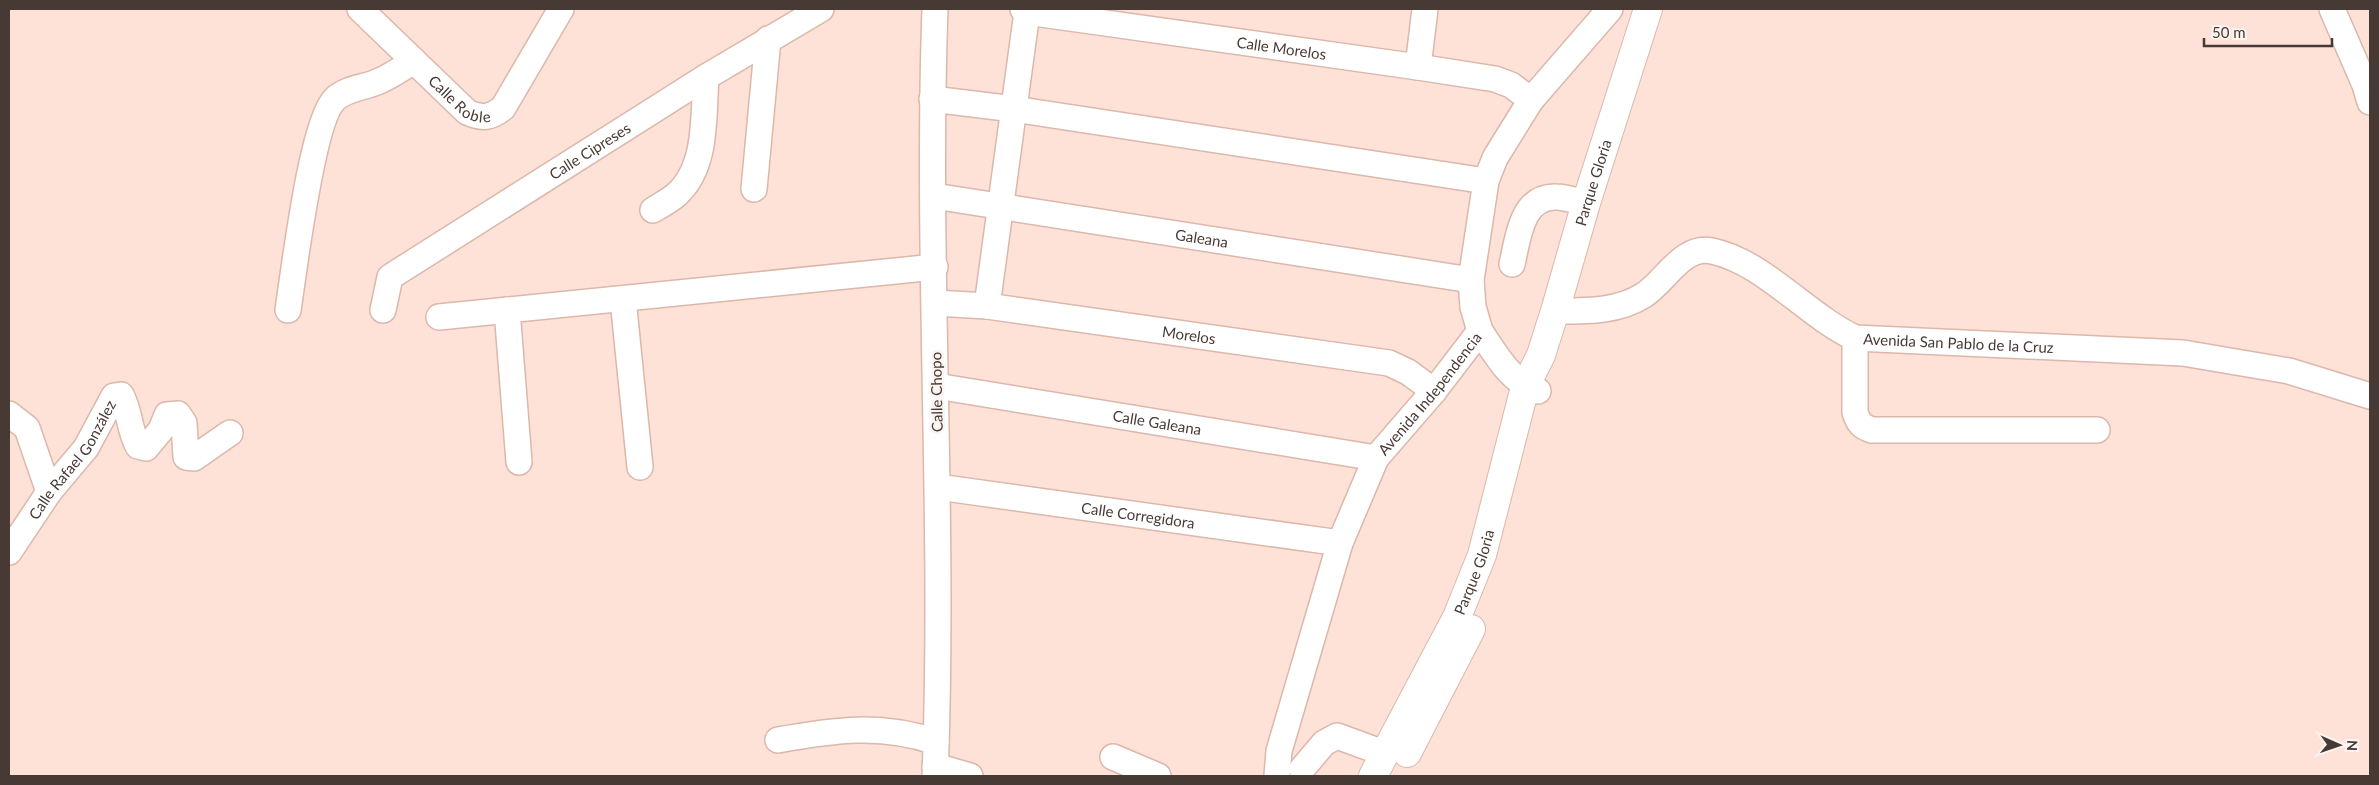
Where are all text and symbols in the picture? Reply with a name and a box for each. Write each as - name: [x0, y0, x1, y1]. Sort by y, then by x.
- scale bar: [2204, 15, 2332, 47]
- text: 50 m: [2212, 23, 2246, 41]
- street label: Calle Morelos: [1236, 33, 1327, 63]
- street label: Calle Roble: [425, 71, 492, 126]
- street label: Calle Cipreses: [546, 118, 634, 183]
- street label: Parque Gloria: [1571, 137, 1615, 228]
- street label: Galeana: [1174, 225, 1229, 251]
- street label: Morelos: [1161, 322, 1217, 347]
- street label: Avenida Independencia: [1374, 329, 1485, 458]
- street label: Avenida San Pablo de la Cruz: [1863, 329, 2054, 356]
- street label: Calle Chopo: [926, 352, 946, 432]
- street label: Calle Rafael González: [24, 397, 119, 523]
- street label: Calle Galeana: [1111, 406, 1203, 438]
- street label: Calle Corregidora: [1080, 498, 1196, 532]
- street label: Parque Gloria: [1450, 528, 1497, 617]
- north arrow: [2314, 720, 2364, 770]
- text: N: [2344, 740, 2361, 751]

